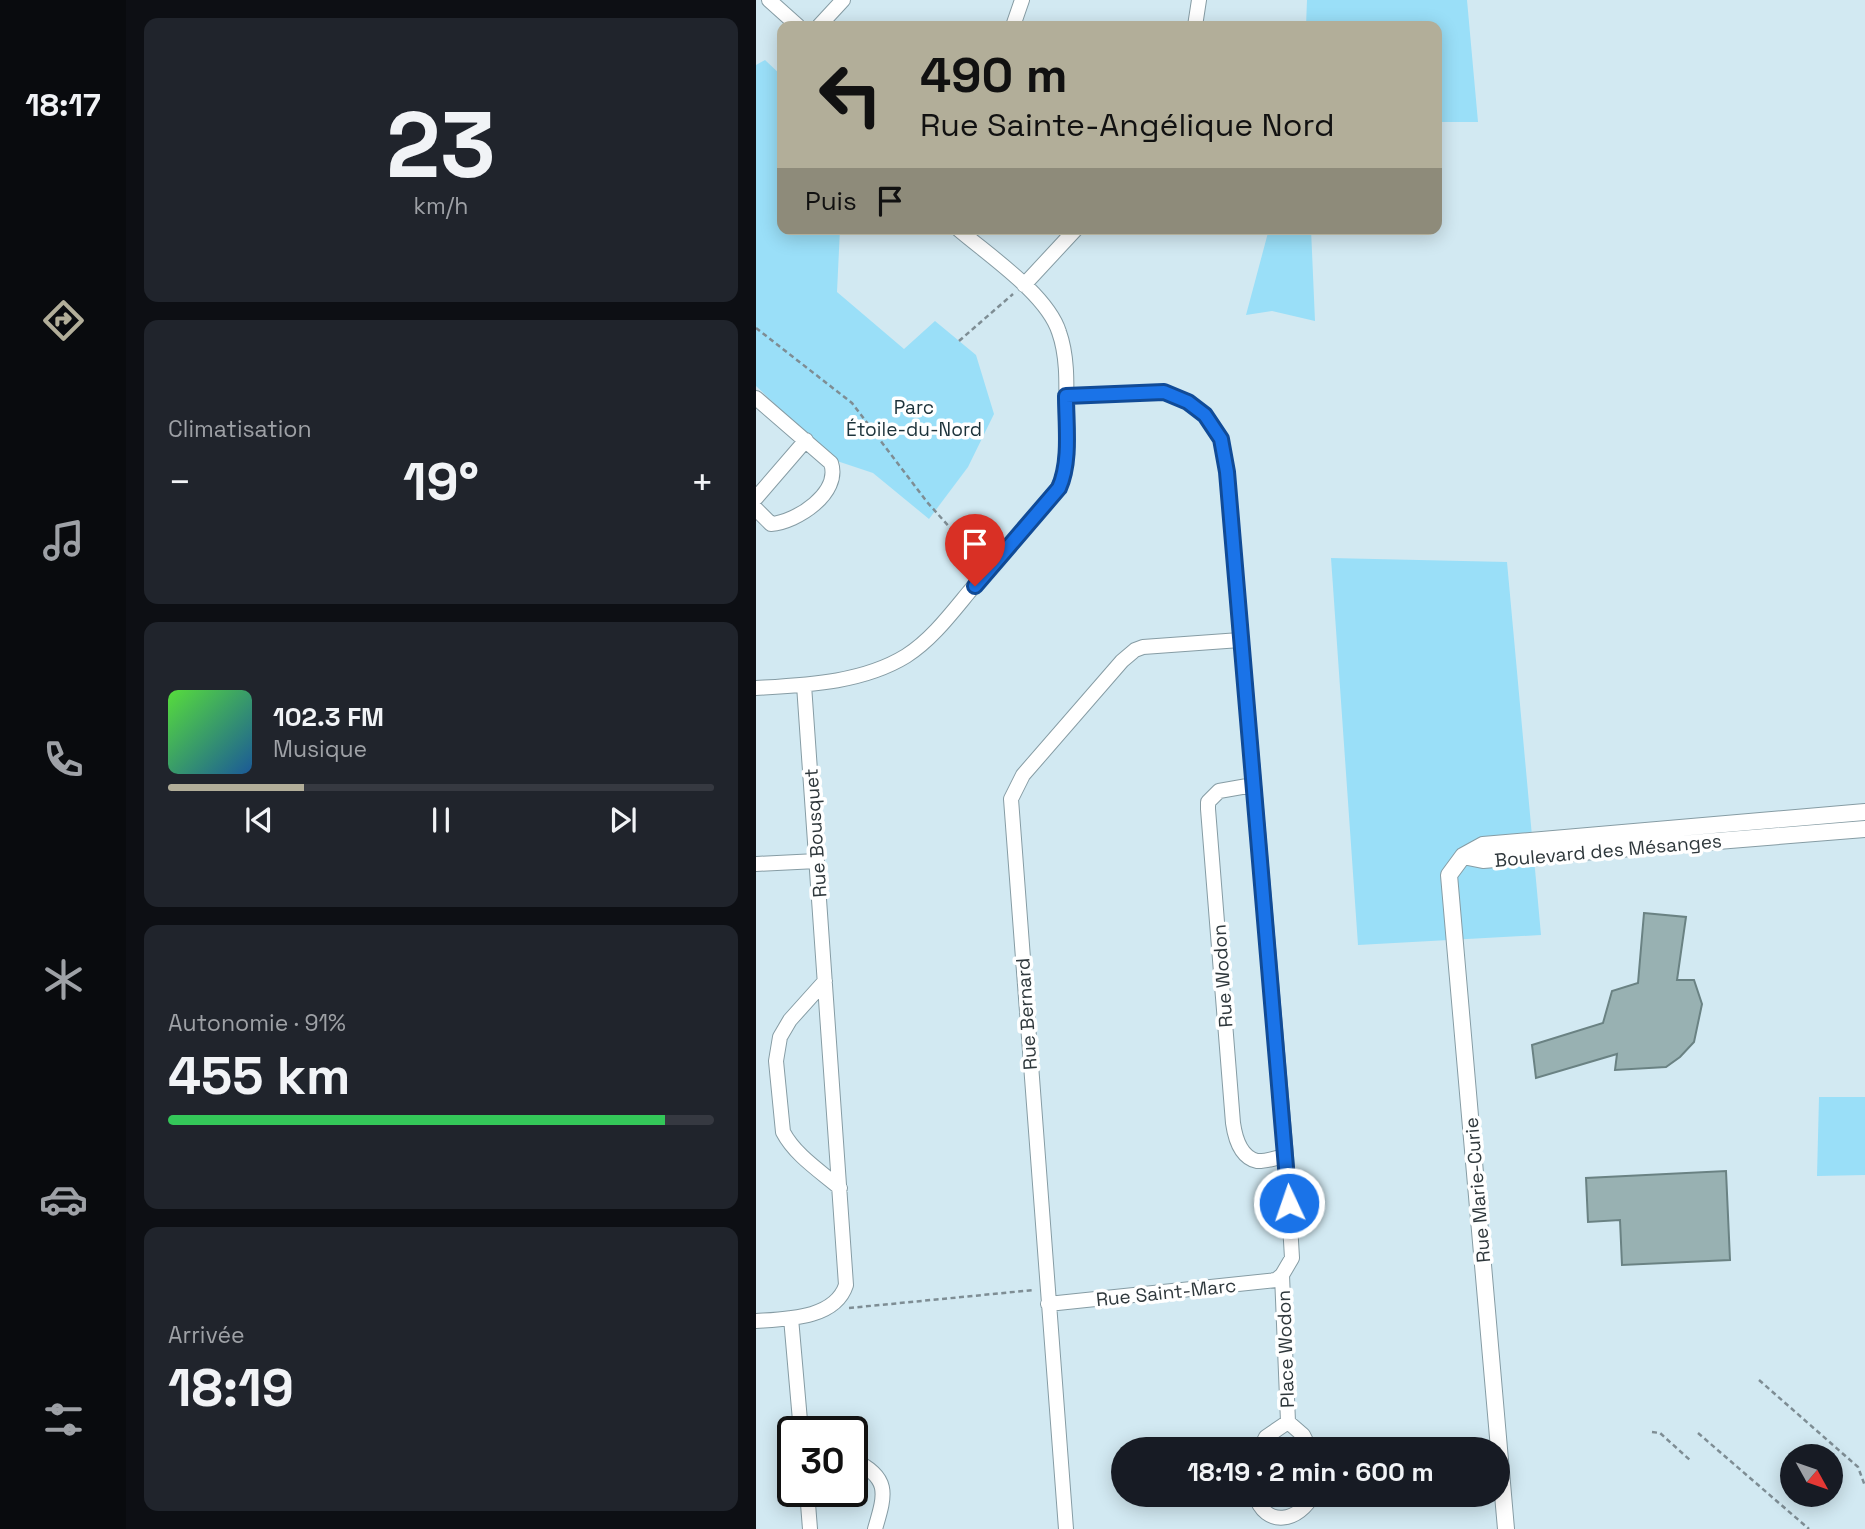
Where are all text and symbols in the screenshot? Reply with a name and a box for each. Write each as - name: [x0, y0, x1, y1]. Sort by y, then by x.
- text: 490 m: [920, 44, 1068, 106]
- icon: left: [805, 49, 896, 140]
- text: 18:17: [25, 85, 101, 125]
- text: 23: [386, 87, 496, 204]
- text: Rue Sainte-Angélique Nord: [920, 105, 1335, 145]
- icon: arrive: [871, 182, 909, 220]
- text: Puis: [805, 184, 857, 218]
- text: km/h: [414, 191, 468, 221]
- icon: directions: [39, 296, 88, 345]
- park label: Parc Étoile-du-Nord: [846, 395, 982, 442]
- text: Climatisation: [168, 414, 312, 444]
- text: 19°: [403, 449, 479, 515]
- text: −: [168, 458, 192, 506]
- text: +: [690, 458, 714, 506]
- pin: [945, 514, 1005, 586]
- icon: music: [39, 516, 88, 565]
- icon: arrive: [956, 525, 994, 563]
- text: 102.3 FM: [273, 700, 384, 734]
- text: Musique: [273, 734, 367, 764]
- icon: phone: [39, 735, 88, 784]
- street label: Rue Bousquet: [799, 768, 832, 898]
- icon: previous: [240, 801, 278, 839]
- icon: pause: [422, 801, 460, 839]
- icon: next: [604, 801, 642, 839]
- street label: Boulevard des Mésanges: [1493, 828, 1723, 873]
- street label: Rue Wodon: [1206, 924, 1239, 1028]
- icon: climate: [39, 955, 88, 1004]
- street label: Rue Bernard: [1010, 957, 1043, 1071]
- text: Autonomie · 91%: [168, 1008, 346, 1038]
- text: 455 km: [168, 1043, 350, 1109]
- street label: Rue Marie-Curie: [1459, 1116, 1496, 1264]
- position arrow: [1252, 1166, 1326, 1240]
- icon: car: [39, 1175, 88, 1224]
- street label: Rue Saint-Marc: [1095, 1273, 1237, 1312]
- street label: Place Wodon: [1271, 1290, 1300, 1408]
- text: Arrivée: [168, 1320, 245, 1350]
- text: 18:19: [168, 1355, 294, 1421]
- icon: filters: [39, 1395, 88, 1444]
- speed limit sign: 30: [777, 1416, 868, 1507]
- north arrow: [1780, 1444, 1843, 1507]
- map controls: [1780, 1444, 1843, 1507]
- text: 18:19 · 2 min · 600 m: [1187, 1455, 1434, 1489]

